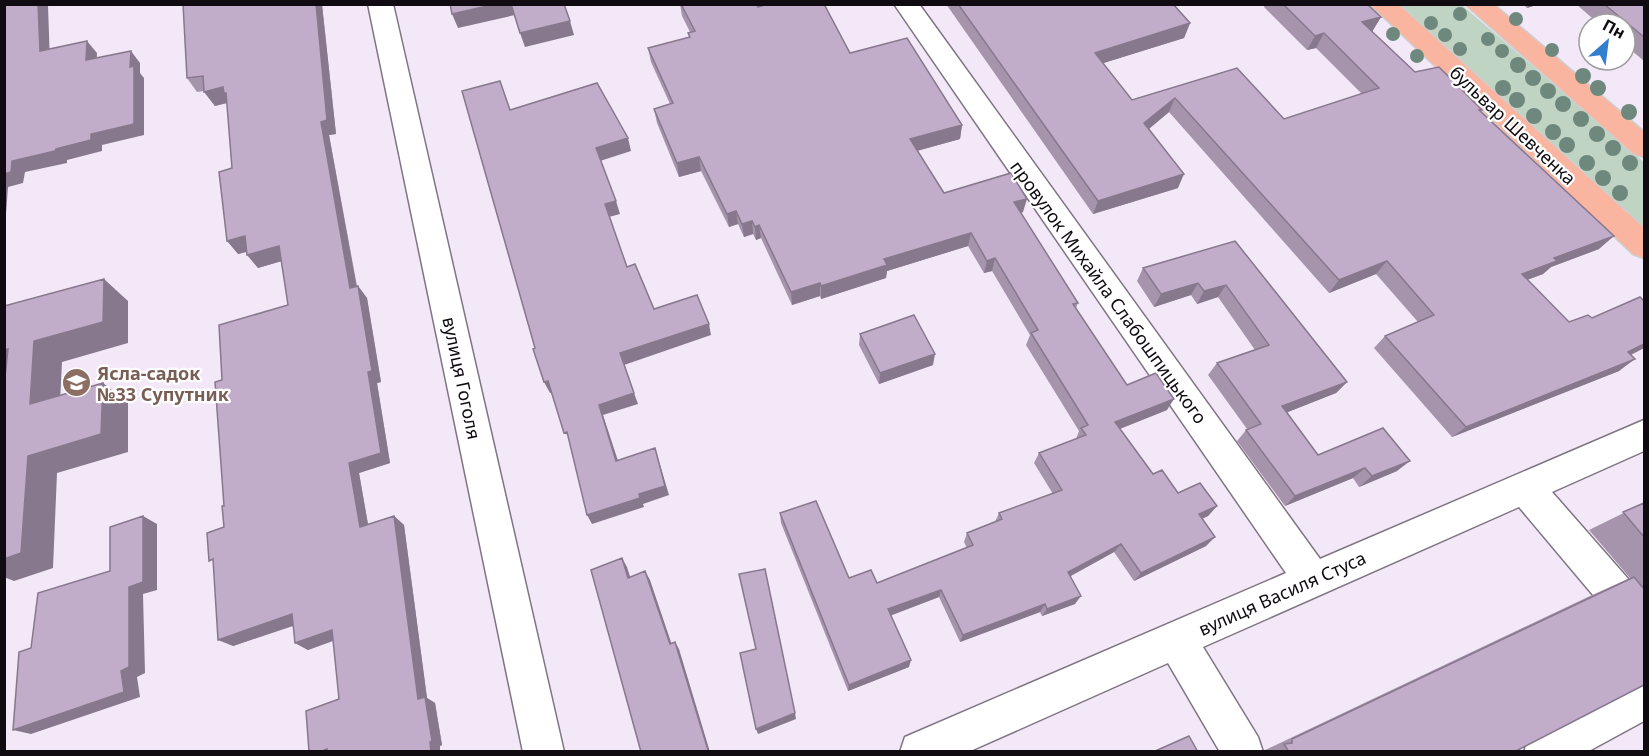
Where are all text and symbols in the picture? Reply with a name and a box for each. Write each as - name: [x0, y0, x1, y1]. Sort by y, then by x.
- north arrow: [1577, 12, 1637, 72]
- text: Пн: [1599, 14, 1629, 44]
- street label: бульвар Шевченка: [1445, 60, 1581, 190]
- street label: провулок Михайла Слабошпицького: [1005, 156, 1213, 428]
- street label: вулиця Гоголя: [437, 315, 487, 441]
- place label: Ясла-садок №33 Супутник: [97, 361, 229, 406]
- school or university icon: Ясла-садок №33 Супутник: [60, 367, 92, 399]
- street label: вулиця Василя Стуса: [1195, 545, 1369, 641]

